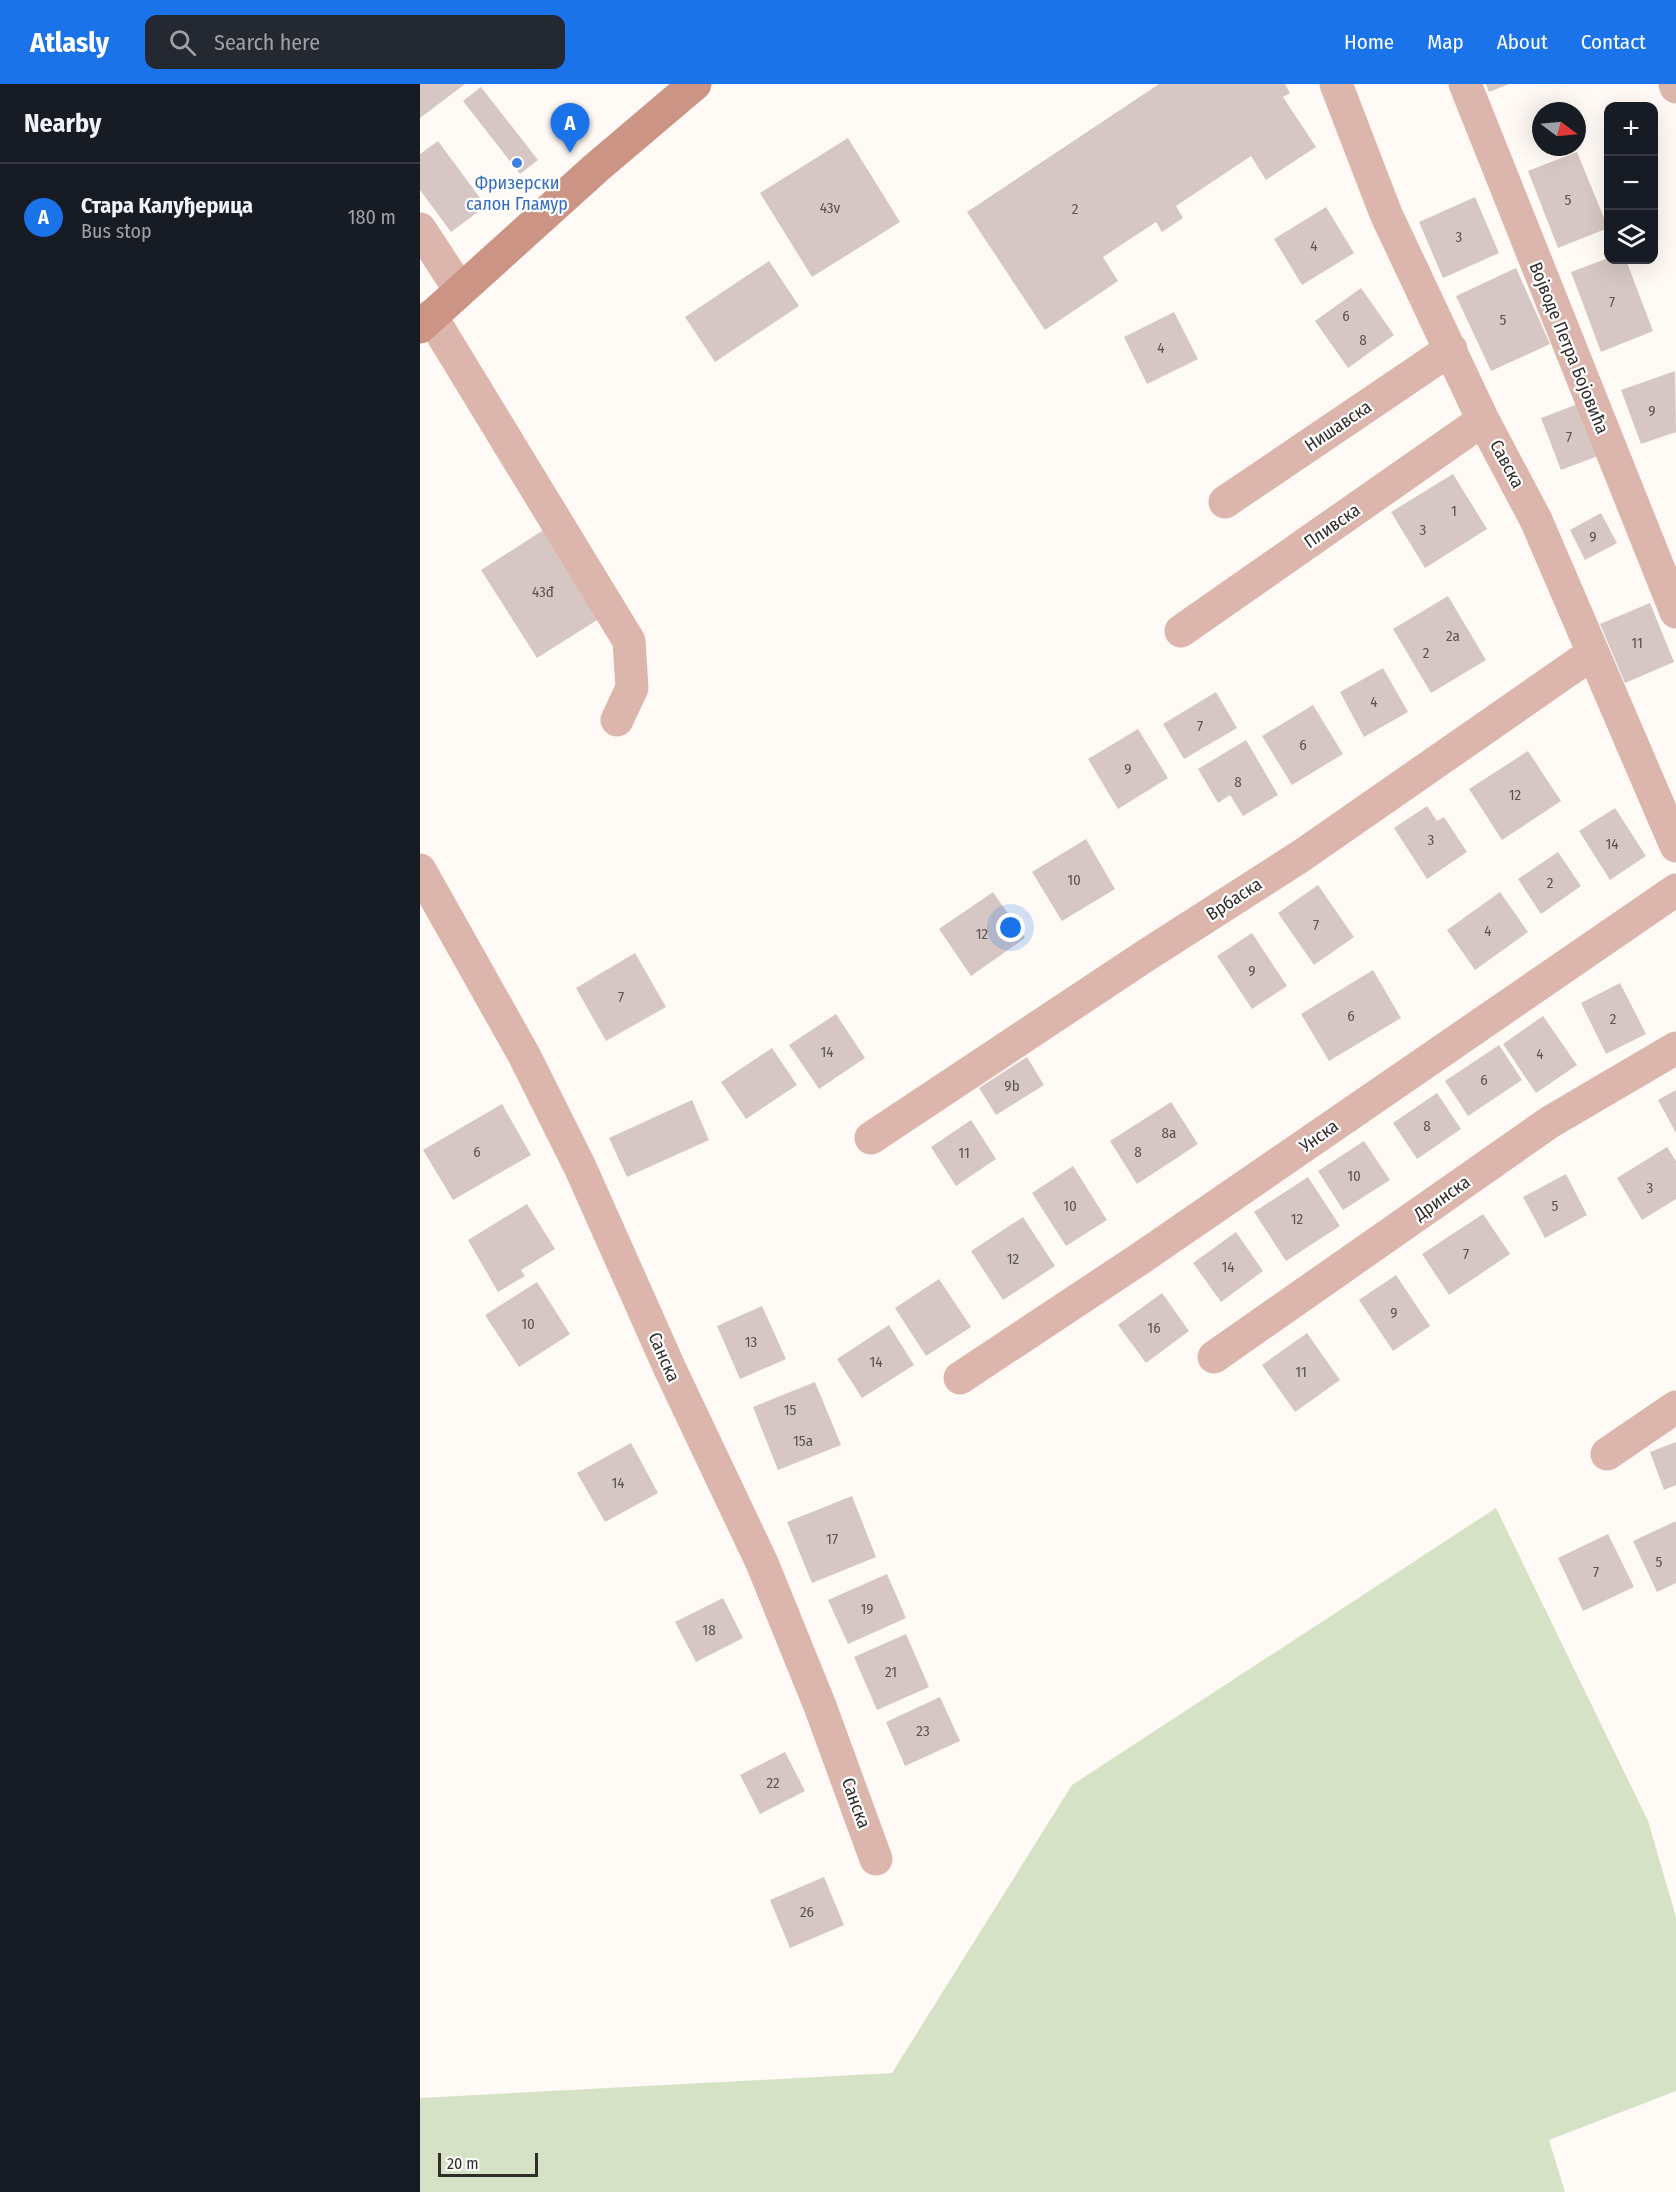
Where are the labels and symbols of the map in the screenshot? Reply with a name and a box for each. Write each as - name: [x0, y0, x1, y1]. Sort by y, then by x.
- north arrow: [1532, 102, 1586, 156]
- pin: A: [550, 104, 590, 153]
- marker: Фризерски салон Гламур: [510, 156, 524, 170]
- place label: Фризерски салон Гламур: [466, 172, 568, 215]
- house number: 5: [1565, 191, 1572, 209]
- house number: 43v: [820, 199, 841, 217]
- house number: 2: [1072, 200, 1079, 218]
- house number: 3: [1456, 228, 1463, 246]
- house number: 4: [1310, 237, 1318, 255]
- street label: Војводе Петра Бојовића: [1524, 259, 1614, 437]
- house number: 7: [1609, 293, 1615, 311]
- house number: 6: [1342, 307, 1350, 325]
- house number: 5: [1500, 311, 1507, 329]
- house number: 8: [1359, 331, 1367, 349]
- house number: 4: [1157, 339, 1165, 357]
- street label: Нишавска: [1300, 396, 1376, 456]
- house number: 9: [1648, 402, 1656, 420]
- house number: 7: [1566, 428, 1572, 446]
- street label: Савска: [1485, 436, 1529, 492]
- street label: Пливска: [1300, 499, 1364, 553]
- house number: 1: [1451, 502, 1457, 520]
- house number: 3: [1420, 521, 1427, 539]
- house number: 9: [1589, 528, 1597, 546]
- house number: 43đ: [532, 583, 554, 601]
- house number: 2a: [1446, 627, 1460, 645]
- house number: 11: [1631, 634, 1643, 652]
- house number: 2: [1423, 644, 1430, 662]
- house number: 4: [1370, 693, 1378, 711]
- house number: 7: [1197, 717, 1203, 735]
- house number: 6: [1299, 736, 1307, 754]
- house number: 9: [1124, 760, 1132, 778]
- house number: 8: [1234, 773, 1242, 791]
- house number: 12: [1509, 786, 1522, 804]
- house number: 3: [1428, 831, 1435, 849]
- house number: 14: [1605, 835, 1619, 853]
- house number: 10: [1067, 871, 1081, 889]
- street label: Врбаска: [1202, 873, 1266, 925]
- house number: 2: [1547, 874, 1554, 892]
- your location: [996, 913, 1025, 942]
- house number: 7: [1313, 916, 1319, 934]
- house number: 4: [1484, 922, 1492, 940]
- house number: 12: [976, 925, 989, 943]
- house number: 9: [1248, 962, 1256, 980]
- house number: 7: [618, 988, 624, 1006]
- house number: 6: [1347, 1007, 1355, 1025]
- house number: 2: [1610, 1010, 1617, 1028]
- house number: 14: [820, 1043, 834, 1061]
- house number: 4: [1536, 1045, 1544, 1063]
- house number: 6: [1480, 1071, 1488, 1089]
- house number: 9b: [1004, 1077, 1020, 1095]
- street label: Унска: [1294, 1115, 1343, 1158]
- house number: 8: [1423, 1117, 1431, 1135]
- house number: 8a: [1162, 1124, 1176, 1142]
- house number: 6: [473, 1143, 481, 1161]
- house number: 8: [1134, 1143, 1142, 1161]
- house number: 11: [958, 1144, 970, 1162]
- house number: 10: [1347, 1167, 1361, 1185]
- street label: Дринска: [1409, 1171, 1474, 1226]
- house number: 3: [1647, 1179, 1654, 1197]
- house number: 10: [1063, 1197, 1077, 1215]
- house number: 5: [1552, 1197, 1559, 1215]
- house number: 12: [1291, 1210, 1304, 1228]
- house number: 7: [1463, 1245, 1469, 1263]
- house number: 12: [1007, 1250, 1020, 1268]
- house number: 14: [1221, 1258, 1235, 1276]
- house number: 9: [1390, 1304, 1398, 1322]
- house number: 10: [521, 1315, 535, 1333]
- house number: 16: [1147, 1319, 1161, 1337]
- street label: Санска: [643, 1329, 685, 1385]
- house number: 13: [745, 1333, 758, 1351]
- house number: 14: [869, 1353, 883, 1371]
- house number: 11: [1295, 1363, 1307, 1381]
- house number: 15: [784, 1401, 796, 1419]
- house number: 15a: [793, 1432, 813, 1450]
- house number: 14: [611, 1474, 625, 1492]
- house number: 17: [826, 1530, 838, 1548]
- house number: 5: [1656, 1553, 1663, 1571]
- house number: 7: [1593, 1563, 1599, 1581]
- house number: 19: [860, 1600, 874, 1618]
- house number: 18: [702, 1621, 716, 1639]
- house number: 21: [885, 1663, 897, 1681]
- house number: 23: [916, 1722, 930, 1740]
- house number: 22: [766, 1774, 780, 1792]
- street label: Санска: [837, 1775, 875, 1831]
- house number: 26: [800, 1903, 814, 1921]
- scale bar: [438, 2150, 538, 2178]

